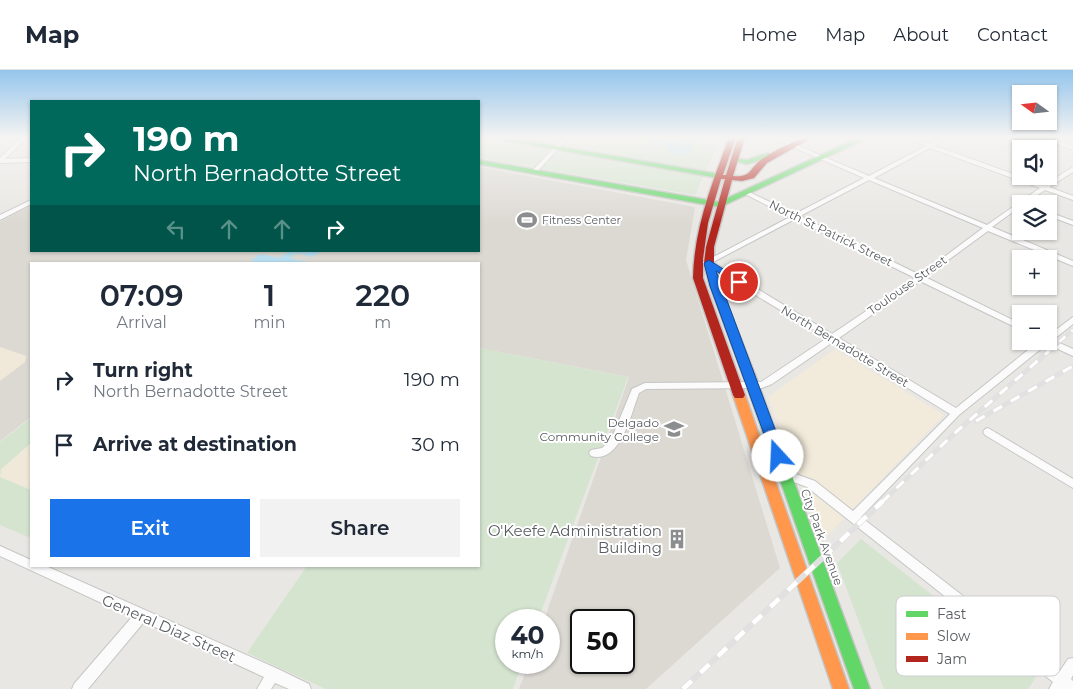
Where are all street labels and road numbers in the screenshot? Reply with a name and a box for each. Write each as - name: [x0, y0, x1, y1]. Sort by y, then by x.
- street label: North St Patrick Street: [767, 197, 895, 269]
- street label: Toulouse Street: [865, 252, 950, 318]
- street label: North Bernadotte Street: [778, 302, 912, 390]
- street label: City Park Avenue: [798, 487, 846, 587]
- street label: General Diaz Street: [99, 590, 239, 666]

